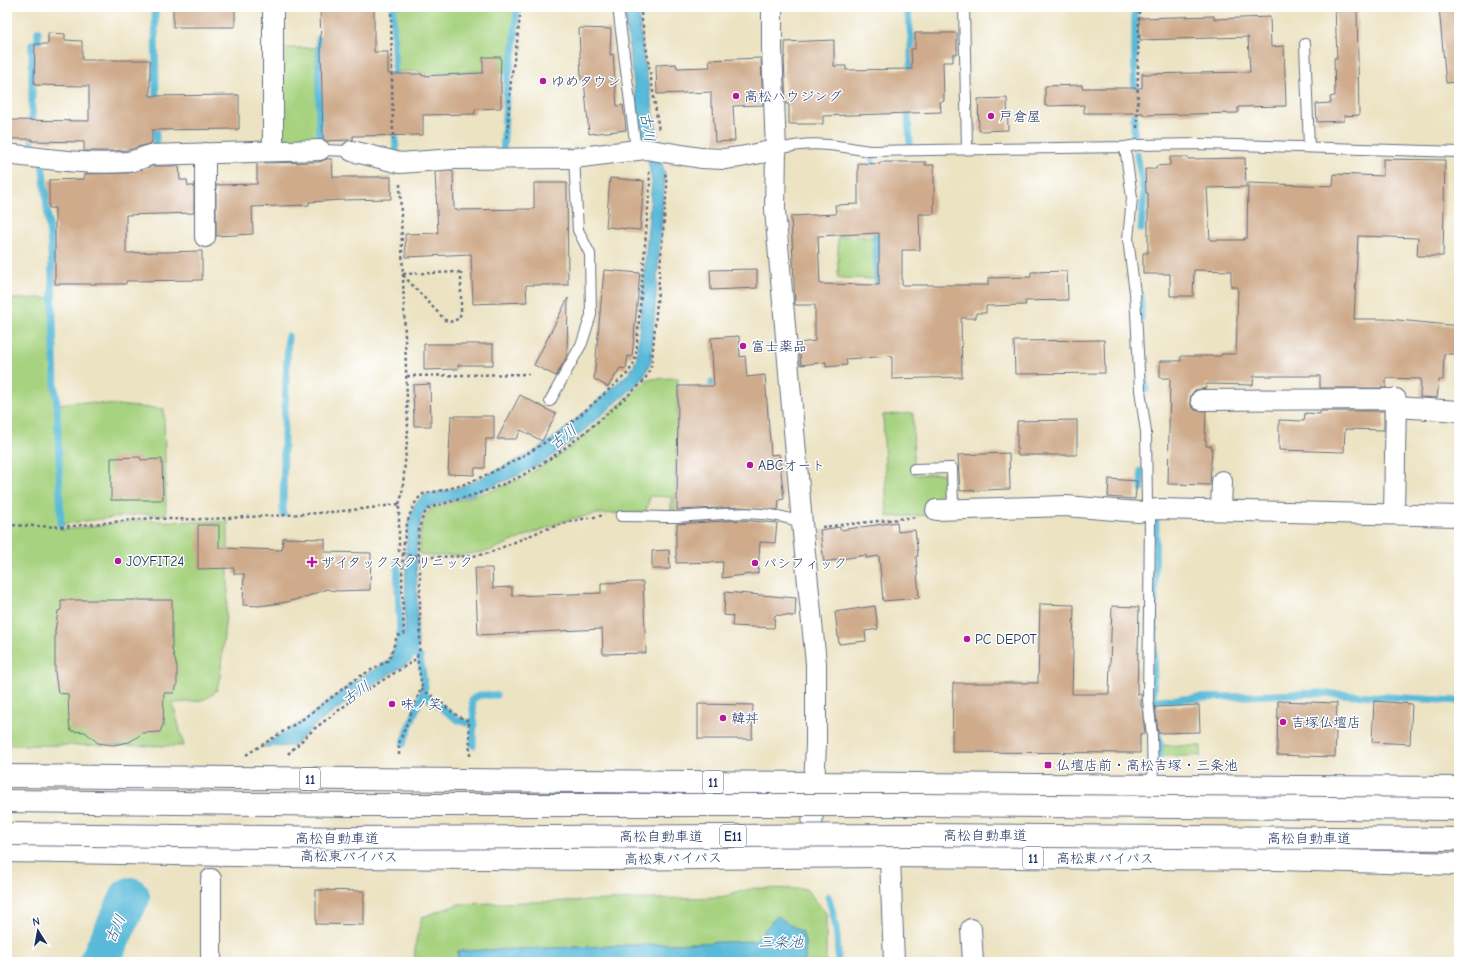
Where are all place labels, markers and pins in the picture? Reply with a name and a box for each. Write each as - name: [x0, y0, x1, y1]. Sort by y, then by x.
- place label: ゆめタウン: [551, 73, 621, 90]
- marker: ゆめタウン: [538, 76, 548, 86]
- place label: 高松ハウジング: [744, 88, 842, 105]
- marker: 高松ハウジング: [731, 91, 741, 101]
- place label: 戸倉屋: [999, 108, 1041, 125]
- marker: 戸倉屋: [986, 111, 996, 121]
- place label: 富士薬品: [751, 338, 807, 355]
- marker: 富士薬品: [738, 341, 748, 351]
- place label: ABCオート: [758, 457, 825, 474]
- marker: ABCオート: [745, 460, 755, 470]
- place label: JOYFIT24: [126, 553, 184, 570]
- place label: ザイタックスクリニック: [321, 554, 473, 571]
- place label: パシフィック: [763, 555, 847, 572]
- marker: JOYFIT24: [113, 556, 123, 566]
- marker: ザイタックスクリニック: [306, 556, 318, 568]
- marker: パシフィック: [750, 558, 760, 568]
- place label: PC DEPOT: [975, 631, 1038, 648]
- marker: PC DEPOT: [962, 634, 972, 644]
- place label: 味ノ笑: [400, 696, 442, 713]
- marker: 味ノ笑: [387, 699, 397, 709]
- place label: 韓丼: [731, 710, 759, 727]
- marker: 韓丼: [718, 713, 728, 723]
- place label: 吉塚仏壇店: [1291, 714, 1361, 731]
- marker: 吉塚仏壇店: [1278, 717, 1288, 727]
- place label: 仏壇店前・高松吉塚・三条池: [1056, 757, 1238, 774]
- marker: 仏壇店前・高松吉塚・三条池: [1043, 760, 1053, 770]

